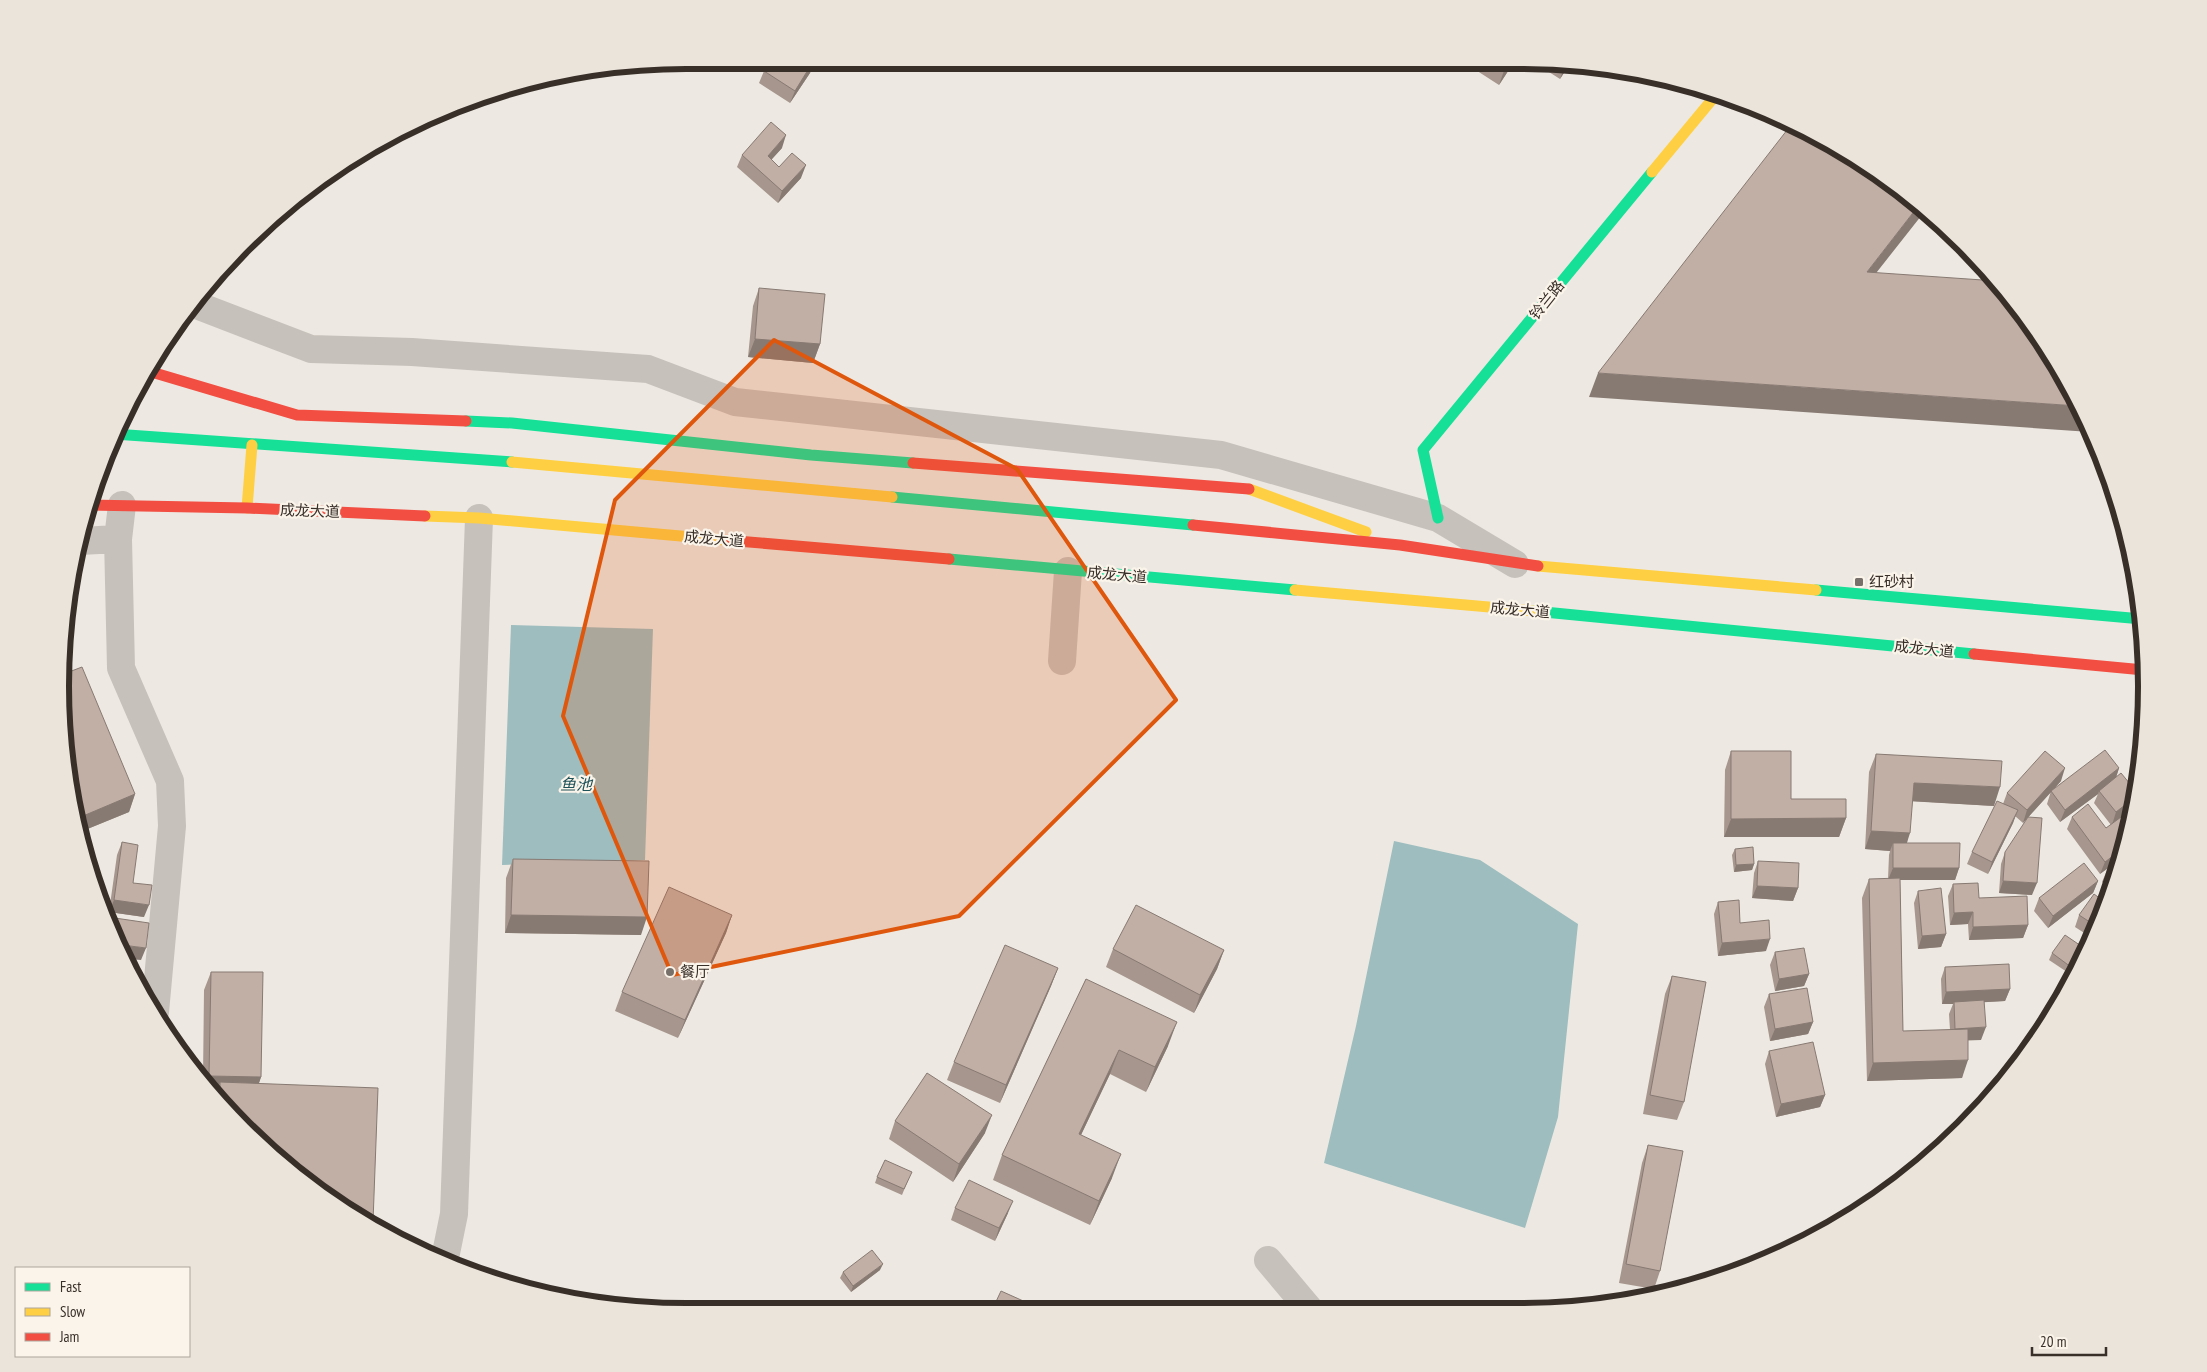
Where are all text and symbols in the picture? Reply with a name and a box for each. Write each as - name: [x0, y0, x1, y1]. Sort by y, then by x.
- street label: 铃兰路: [1525, 276, 1568, 323]
- street label: 成龙大道: [280, 500, 340, 521]
- street label: 成龙大道: [683, 526, 745, 551]
- street label: 成龙大道: [1086, 562, 1148, 587]
- place label: 红砂村: [1869, 572, 1914, 591]
- marker: 红砂村: [1853, 576, 1865, 588]
- street label: 成龙大道: [1489, 597, 1551, 622]
- street label: 成龙大道: [1893, 636, 1955, 661]
- water label: 鱼池: [560, 774, 594, 794]
- place label: 餐厅: [680, 962, 710, 981]
- marker: 餐厅: [664, 966, 676, 978]
- legend: [15, 1267, 190, 1357]
- text: Fast: [60, 1277, 81, 1296]
- text: Slow: [60, 1302, 85, 1321]
- scale bar: [2032, 1324, 2106, 1356]
- text: Jam: [59, 1327, 79, 1346]
- text: 20 m: [2040, 1332, 2066, 1351]

